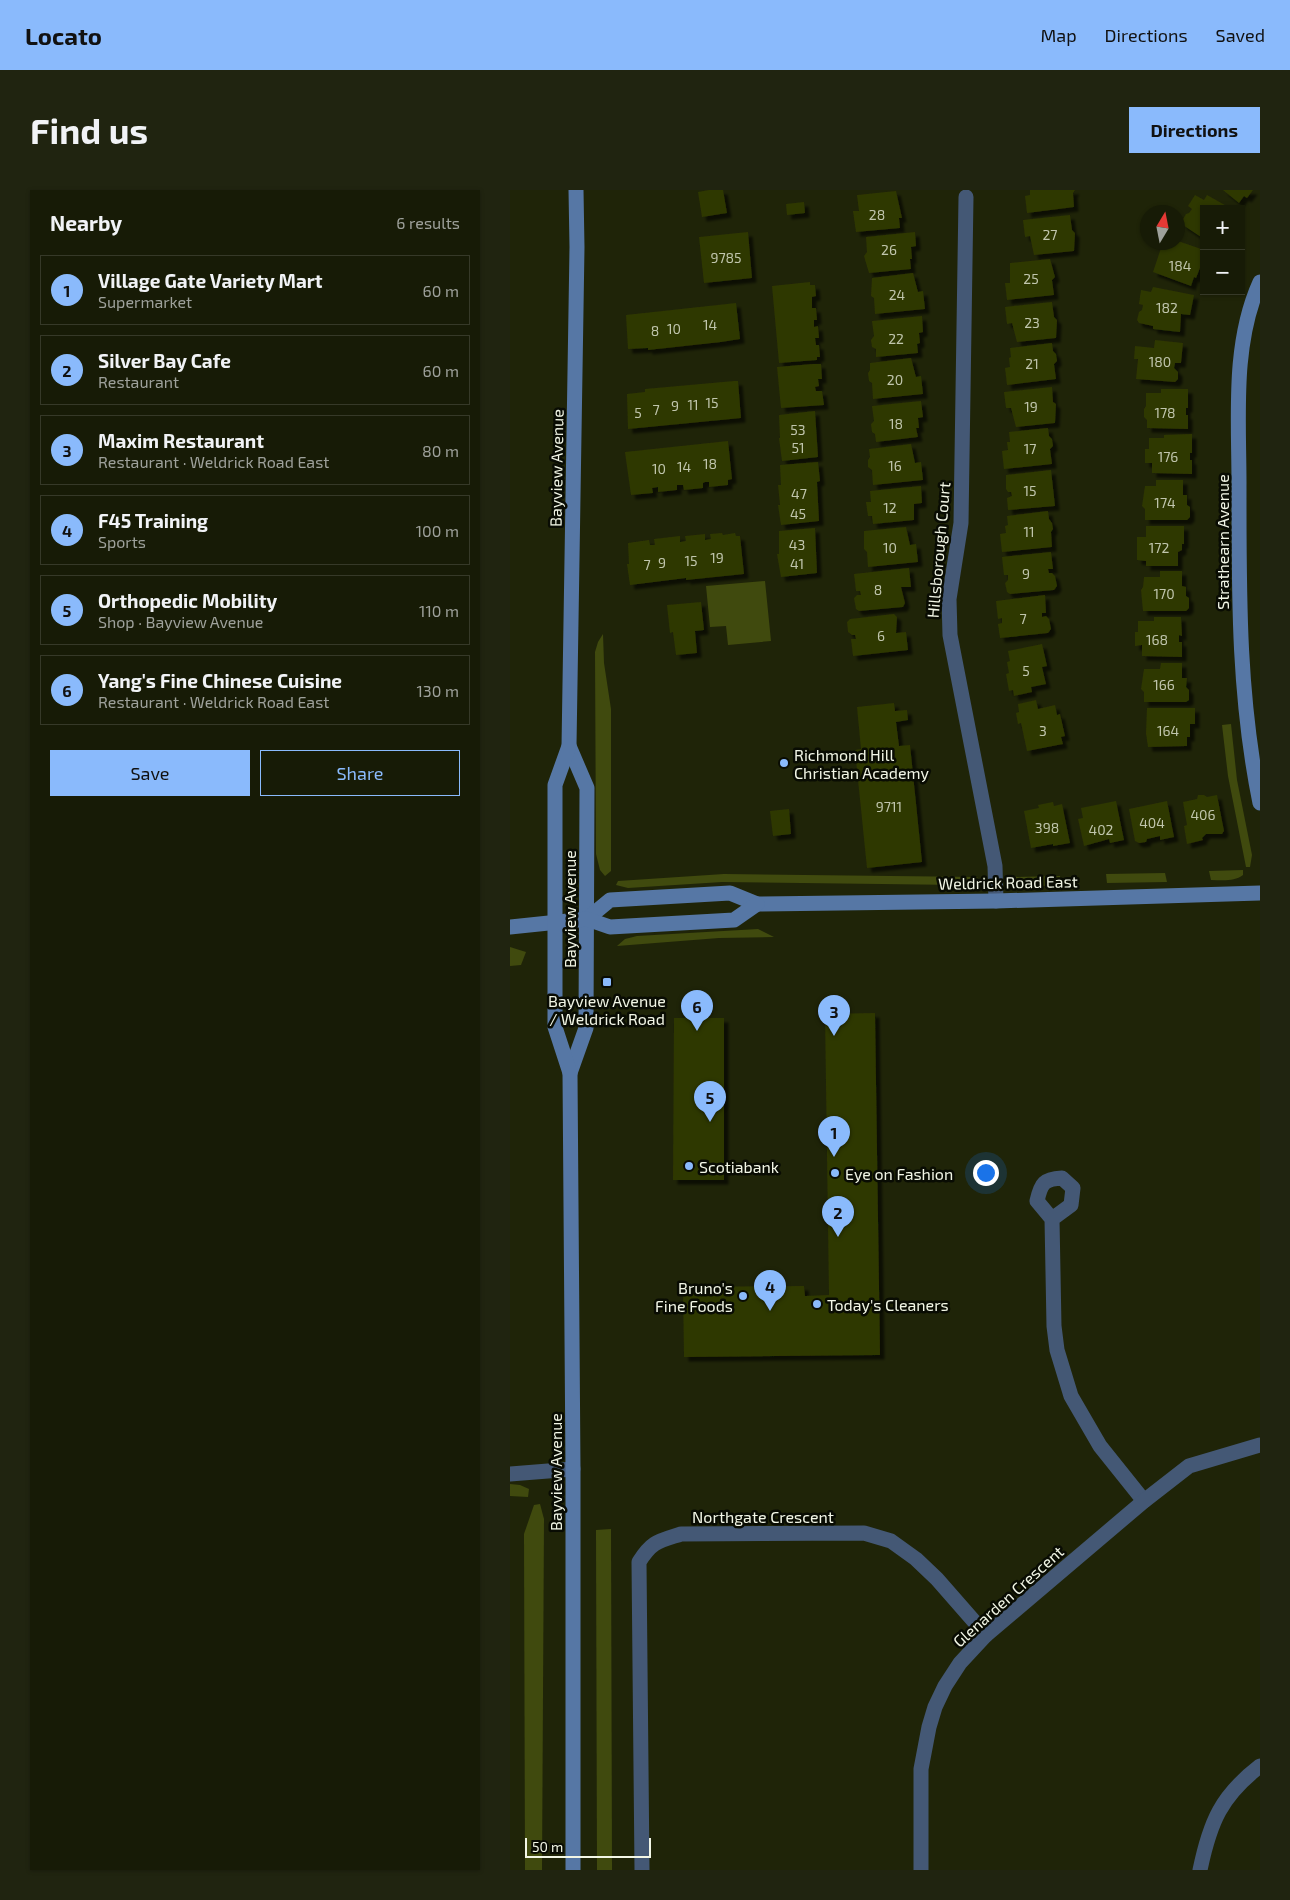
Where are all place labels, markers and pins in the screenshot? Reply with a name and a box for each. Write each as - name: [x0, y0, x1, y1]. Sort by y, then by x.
- place label: Richmond Hill Christian Academy: [794, 745, 930, 782]
- marker: Richmond Hill Christian Academy: [778, 757, 790, 769]
- marker: Bayview Avenue / Weldrick Road: [601, 976, 613, 988]
- pin: 6: [681, 990, 713, 1031]
- place label: Bayview Avenue / Weldrick Road: [548, 991, 666, 1028]
- pin: 3: [818, 995, 850, 1036]
- pin: 5: [694, 1081, 726, 1122]
- pin: 1: [818, 1116, 850, 1157]
- place label: Scotiabank: [699, 1157, 779, 1176]
- marker: Scotiabank: [683, 1160, 695, 1172]
- place label: Eye on Fashion: [845, 1164, 953, 1183]
- marker: Eye on Fashion: [829, 1167, 841, 1179]
- pin: 2: [822, 1196, 854, 1237]
- pin: 4: [754, 1270, 786, 1311]
- place label: Bruno's Fine Foods: [655, 1278, 733, 1315]
- marker: Bruno's Fine Foods: [737, 1290, 749, 1302]
- place label: Today's Cleaners: [827, 1295, 949, 1314]
- marker: Today's Cleaners: [811, 1298, 823, 1310]

